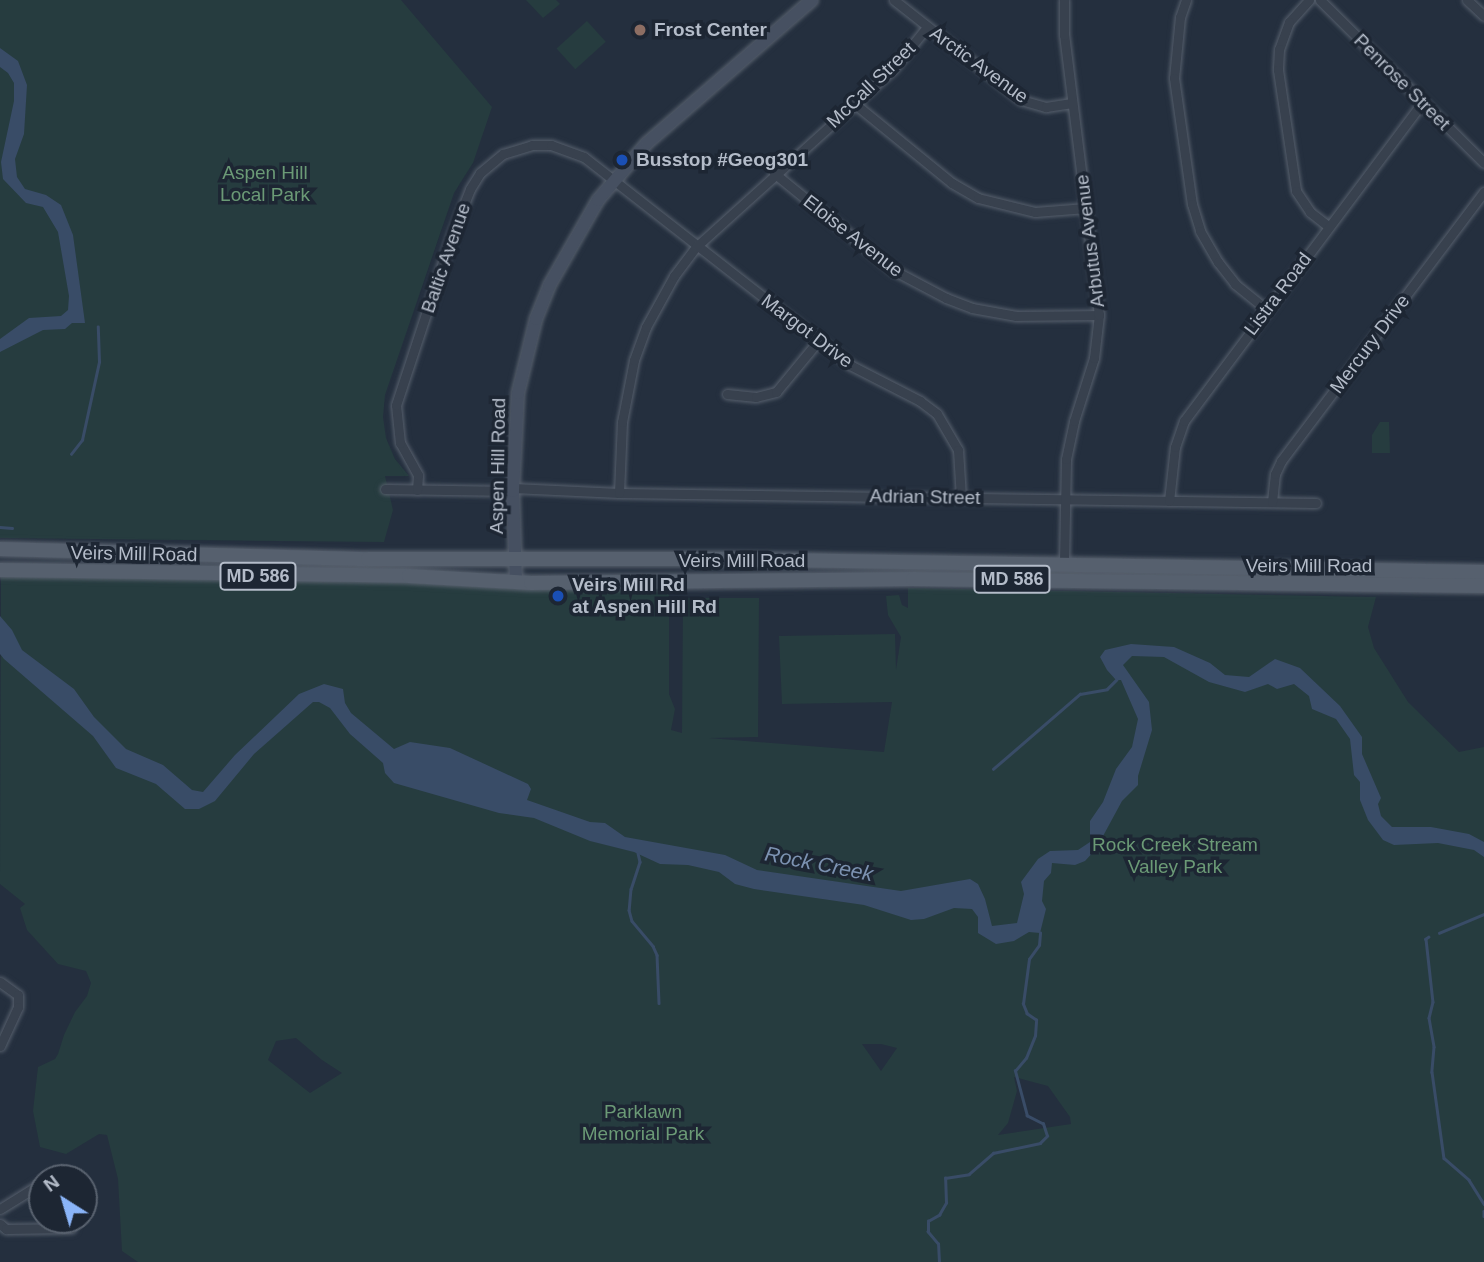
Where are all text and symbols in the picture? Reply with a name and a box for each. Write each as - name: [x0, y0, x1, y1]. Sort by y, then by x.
- place label: Frost Center: [654, 19, 767, 41]
- street label: Arctic Avenue: [925, 21, 1033, 109]
- marker: Frost Center: [632, 22, 648, 38]
- street label: Penrose Street: [1349, 29, 1455, 135]
- street label: McCall Street: [822, 37, 920, 133]
- place label: Busstop #Geog301: [636, 149, 808, 171]
- marker: Busstop #Geog301: [614, 152, 630, 168]
- park label: Aspen Hill Local Park: [220, 162, 310, 206]
- street label: Arbutus Avenue: [1070, 173, 1110, 309]
- street label: Eloise Avenue: [798, 190, 908, 282]
- street label: Baltic Avenue: [416, 200, 476, 316]
- street label: Listra Road: [1240, 248, 1316, 340]
- street label: Margot Drive: [757, 289, 857, 373]
- street label: Mercury Drive: [1325, 290, 1415, 398]
- street label: Aspen Hill Road: [485, 398, 511, 534]
- street label: Adrian Street: [869, 485, 981, 509]
- street label: Veirs Mill Road: [70, 541, 198, 567]
- street label: Veirs Mill Road: [679, 550, 805, 572]
- street label: Veirs Mill Road: [1246, 555, 1372, 577]
- road number: MD 586: [218, 562, 298, 590]
- road number: MD 586: [972, 564, 1052, 594]
- place label: Veirs Mill Rd at Aspen Hill Rd: [572, 574, 718, 618]
- marker: Veirs Mill Rd at Aspen Hill Rd: [550, 588, 566, 604]
- park label: Rock Creek Stream Valley Park: [1092, 834, 1258, 878]
- water label: Rock Creek: [763, 841, 875, 887]
- park label: Parklawn Memorial Park: [582, 1101, 704, 1145]
- north arrow: [28, 1164, 98, 1234]
- text: N: [39, 1171, 63, 1196]

